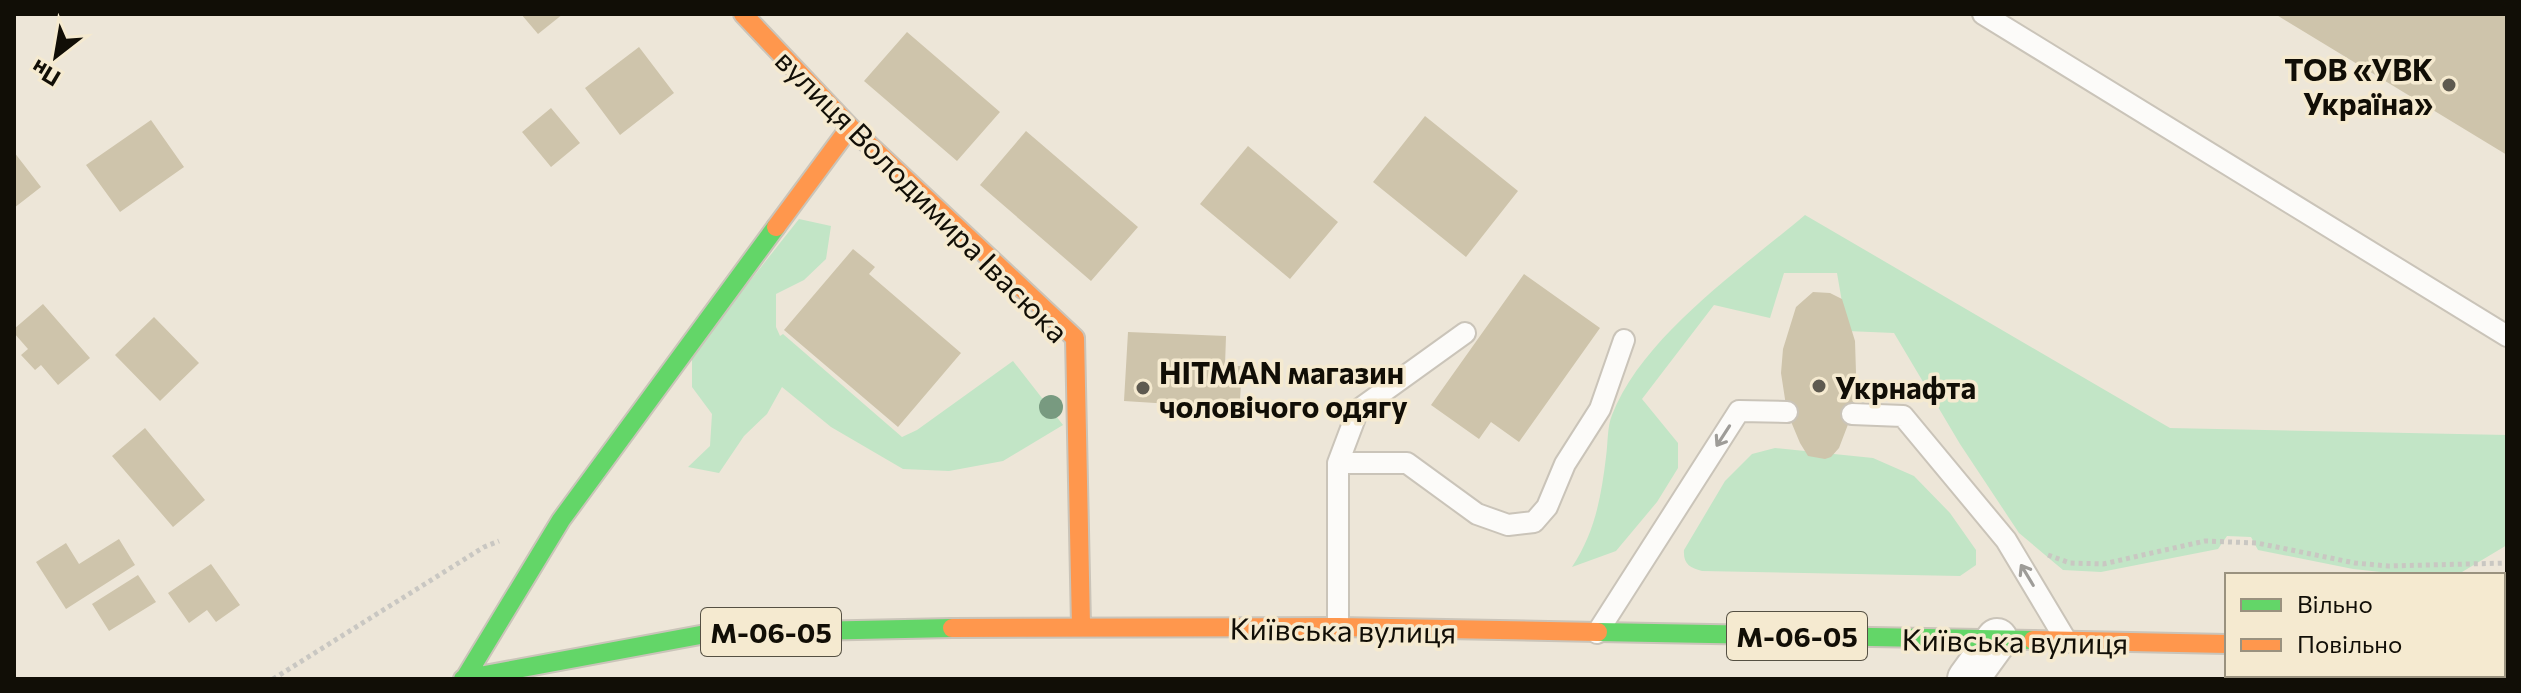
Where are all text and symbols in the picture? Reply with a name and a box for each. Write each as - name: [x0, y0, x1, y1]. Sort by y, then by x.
- north arrow: [16, 16, 96, 96]
- street label: вулиця Володимира Івасюка: [769, 41, 1077, 349]
- place label: ТОВ «УВК Україна»: [2284, 50, 2433, 121]
- text: Пн: [26, 54, 65, 93]
- marker: ТОВ «УВК Україна»: [2440, 76, 2458, 94]
- place label: HITMAN магазин чоловічого одягу: [1159, 353, 1408, 424]
- place label: Укрнафта: [1835, 368, 1976, 405]
- marker: Укрнафта: [1810, 377, 1828, 395]
- marker: HITMAN магазин чоловічого одягу: [1134, 379, 1152, 397]
- one-way arrow: [1714, 424, 1730, 447]
- one-way arrow: [2019, 564, 2035, 587]
- legend: [2225, 573, 2505, 677]
- text: Вільно: [2297, 589, 2373, 618]
- road number: М-06-05: [701, 608, 841, 656]
- street label: Київська вулиця: [1229, 609, 1457, 649]
- road number: М-06-05: [1727, 612, 1867, 660]
- street label: Київська вулиця: [1901, 620, 2129, 660]
- text: Повільно: [2297, 629, 2402, 658]

